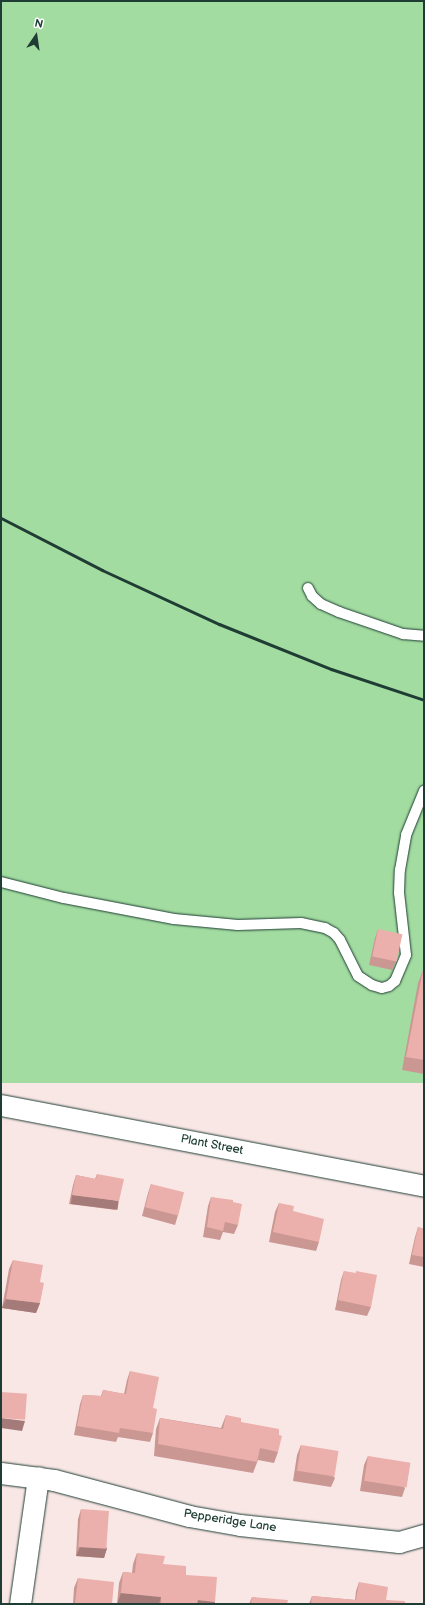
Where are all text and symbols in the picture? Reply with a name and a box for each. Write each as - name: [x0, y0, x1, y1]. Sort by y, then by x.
- north arrow: [16, 16, 56, 56]
- text: N: [33, 17, 44, 31]
- street label: Plant Street: [179, 1132, 245, 1158]
- street label: Pepperidge Lane: [183, 1507, 277, 1535]

